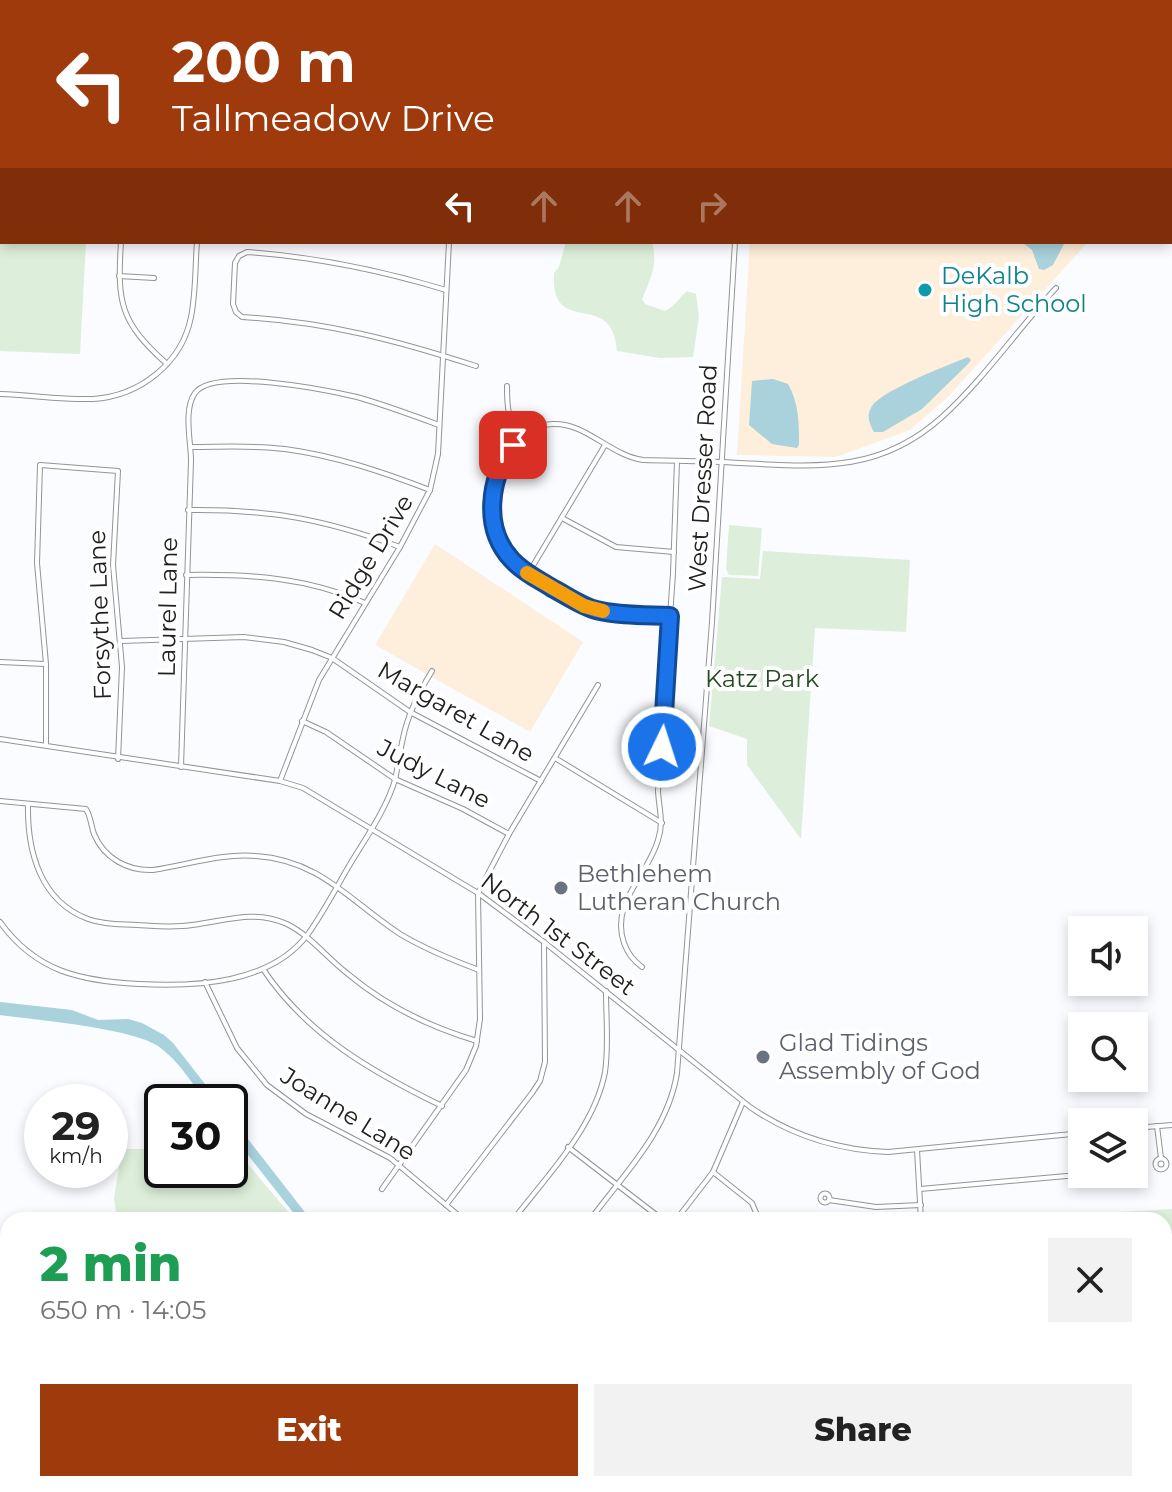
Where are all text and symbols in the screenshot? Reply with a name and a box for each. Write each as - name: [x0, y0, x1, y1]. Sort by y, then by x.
- text: 200 m: [172, 28, 356, 96]
- icon: left: [40, 32, 144, 136]
- text: Tallmeadow Drive: [172, 96, 495, 140]
- icon: left: [438, 184, 482, 228]
- icon: ahead: [522, 184, 566, 228]
- icon: ahead: [606, 184, 650, 228]
- icon: right: [690, 184, 734, 228]
- place label: DeKalb High School: [941, 261, 1087, 318]
- marker: DeKalb High School: [916, 281, 934, 299]
- street label: West Dresser Road: [682, 363, 723, 592]
- pin: [479, 411, 547, 479]
- icon: arrive: [491, 423, 535, 467]
- street label: Ridge Drive: [322, 489, 419, 624]
- street label: Forsythe Lane: [82, 530, 117, 700]
- street label: Laurel Lane: [152, 537, 183, 677]
- street label: Margaret Lane: [373, 655, 540, 768]
- park label: Katz Park: [705, 664, 820, 693]
- position arrow: [620, 705, 704, 789]
- street label: Judy Lane: [372, 732, 495, 814]
- place label: Bethlehem Lutheran Church: [577, 859, 781, 916]
- street label: North 1st Street: [475, 866, 641, 1001]
- marker: Bethlehem Lutheran Church: [552, 879, 570, 897]
- map controls: [1068, 916, 1148, 1188]
- button: sound: [1068, 916, 1148, 996]
- button: search: [1068, 1012, 1148, 1092]
- place label: Glad Tidings Assembly of God: [779, 1028, 981, 1085]
- marker: Glad Tidings Assembly of God: [754, 1048, 772, 1066]
- street label: Joanne Lane: [275, 1060, 421, 1167]
- speed limit sign: 30: [144, 1084, 248, 1188]
- text: 29: [51, 1101, 101, 1150]
- button: layers: [1068, 1108, 1148, 1188]
- text: km/h: [49, 1144, 103, 1168]
- text: 2 min: [40, 1235, 181, 1293]
- button: close: [1048, 1238, 1132, 1322]
- text: 650 m · 14:05: [40, 1294, 207, 1326]
- button: Exit: [40, 1384, 578, 1476]
- button: Share: [594, 1384, 1132, 1476]

